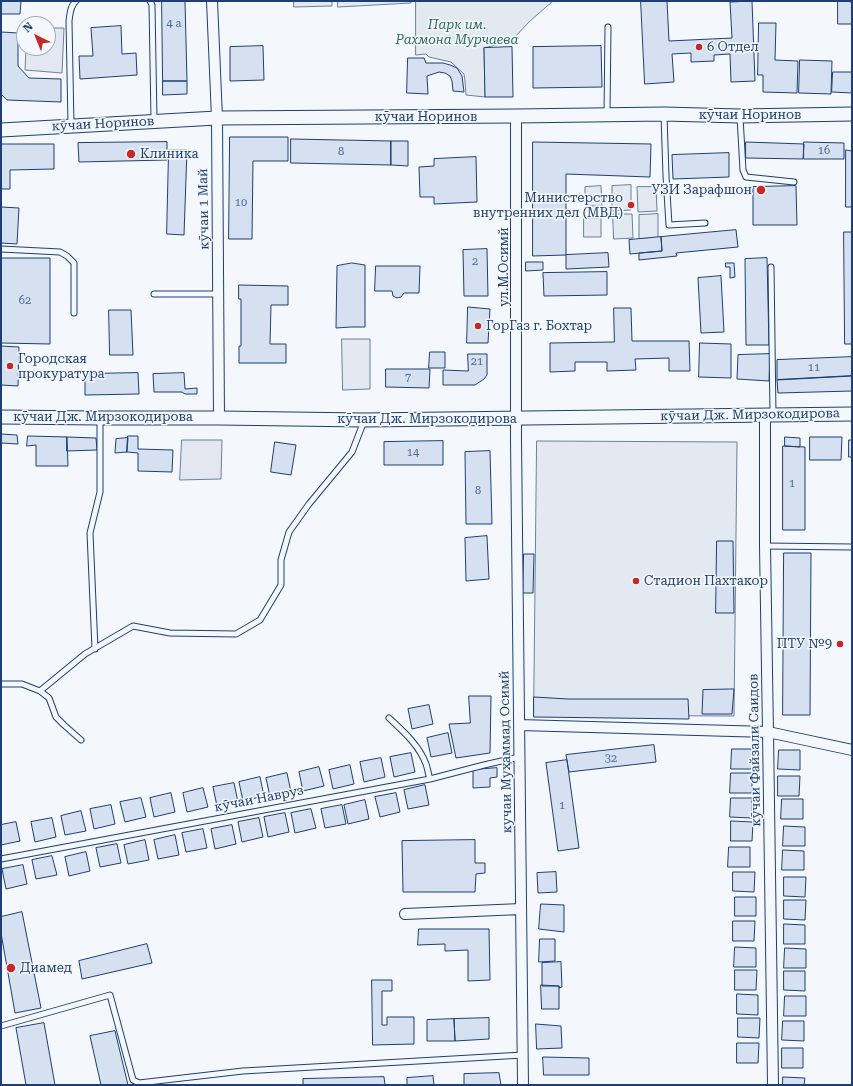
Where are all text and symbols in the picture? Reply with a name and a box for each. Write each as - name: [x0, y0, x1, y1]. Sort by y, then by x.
- north arrow: [16, 16, 56, 56]
- house number: 4 a: [167, 17, 181, 31]
- park label: Парк им. Рахмона Мурчаева: [396, 17, 518, 48]
- text: N: [21, 20, 36, 35]
- place label: 6 Отдел: [707, 39, 759, 55]
- marker: 6 Отдел: [694, 42, 704, 52]
- street label: кӯчаи Норинов: [699, 107, 801, 123]
- street label: кӯчаи Норинов: [375, 109, 477, 125]
- street label: кӯчаи Норинов: [51, 114, 155, 134]
- house number: 16: [818, 144, 830, 158]
- house number: 8: [338, 145, 344, 159]
- place label: Клиника: [140, 146, 199, 162]
- marker: Клиника: [125, 148, 137, 160]
- street label: кӯчаи 1 Май: [195, 168, 213, 250]
- place label: УЗИ Зарафшон: [651, 182, 752, 198]
- marker: УЗИ Зарафшон: [755, 184, 767, 196]
- place label: Министерство внутренних дел (МВД): [473, 190, 623, 221]
- house number: 10: [235, 196, 247, 210]
- marker: Министерство внутренних дел (МВД): [626, 200, 636, 210]
- street label: ул.М.Осимй: [496, 227, 512, 307]
- house number: 2: [472, 255, 478, 269]
- house number: 62: [19, 294, 31, 308]
- place label: ГорГаз г. Бохтар: [486, 318, 592, 334]
- marker: ГорГаз г. Бохтар: [473, 321, 483, 331]
- place label: Городская прокуратура: [18, 351, 105, 382]
- house number: 21: [471, 355, 483, 369]
- marker: Городская прокуратура: [5, 361, 15, 371]
- house number: 11: [808, 361, 820, 375]
- house number: 7: [405, 371, 411, 385]
- street label: кӯчаи Дж. Мирзокодирова: [660, 406, 840, 424]
- street label: кӯчаи Дж. Мирзокодирова: [13, 409, 193, 425]
- street label: кӯчаи Дж. Мирзокодирова: [337, 411, 517, 427]
- house number: 14: [407, 446, 419, 460]
- house number: 1: [789, 477, 795, 491]
- house number: 8: [475, 484, 481, 498]
- place label: Стадион Пахтакор: [644, 573, 768, 589]
- marker: Стадион Пахтакор: [631, 576, 641, 586]
- place label: ПТУ №9: [777, 636, 832, 652]
- marker: ПТУ №9: [835, 639, 845, 649]
- street label: кучаи Муҳаммад Осимй: [497, 671, 515, 833]
- street label: кӯчаи Файзали Саидов: [746, 673, 764, 827]
- house number: 32: [605, 752, 617, 766]
- street label: кӯчаи Навруз: [213, 783, 305, 815]
- house number: 1: [559, 799, 565, 813]
- place label: Диамед: [20, 960, 72, 976]
- marker: Диамед: [5, 962, 17, 974]

